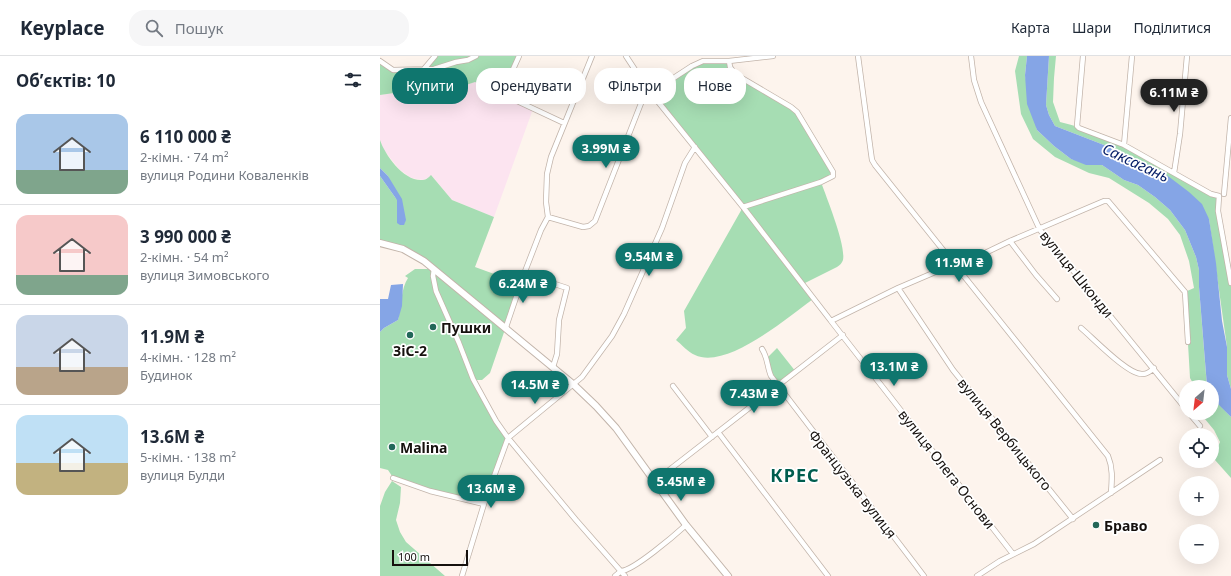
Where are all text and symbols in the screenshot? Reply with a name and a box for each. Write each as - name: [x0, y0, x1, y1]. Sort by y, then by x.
- search box: [129, 10, 409, 46]
- text: Keyplace: [20, 15, 105, 41]
- icon: search: [143, 17, 165, 39]
- text: Пошук: [175, 18, 224, 38]
- text: Карта: [1011, 18, 1050, 37]
- text: Шари: [1072, 18, 1111, 37]
- text: Поділитися: [1133, 18, 1211, 37]
- chip: Купити: [392, 68, 468, 104]
- chip: Орендувати: [476, 68, 586, 104]
- chip: Фільтри: [594, 68, 676, 104]
- chip: Нове: [684, 68, 746, 104]
- text: Об’єктів: 10: [16, 69, 115, 92]
- icon: filters: [342, 69, 364, 91]
- pin: 6.11M ₴: [1137, 79, 1211, 113]
- text: 6.11M ₴: [1149, 83, 1199, 101]
- text: 6 110 000 ₴: [140, 125, 231, 148]
- icon: home: [48, 130, 96, 178]
- pin: 3.99M ₴: [569, 135, 643, 169]
- water label: Саксагань: [1100, 138, 1173, 186]
- text: 3.99M ₴: [581, 139, 631, 157]
- text: 2-кімн. · 74 m²: [140, 148, 229, 166]
- text: вулиця Родини Коваленків: [140, 166, 309, 184]
- text: 3 990 000 ₴: [140, 225, 231, 248]
- street label: вулиця Шконди: [1036, 226, 1118, 322]
- icon: home: [48, 231, 96, 279]
- pin: 9.54M ₴: [612, 243, 686, 277]
- text: 9.54M ₴: [624, 247, 674, 265]
- text: 2-кімн. · 54 m²: [140, 248, 229, 266]
- pin: 11.9M ₴: [922, 249, 996, 283]
- text: 11.9M ₴: [934, 253, 984, 271]
- text: вулиця Зимовського: [140, 266, 269, 284]
- pin: 6.24M ₴: [486, 270, 560, 304]
- text: 6.24M ₴: [498, 274, 548, 292]
- place label: Пушки: [441, 318, 491, 337]
- marker: Пушки: [428, 322, 438, 332]
- text: 11.9M ₴: [140, 325, 204, 348]
- marker: ЗіС-2: [405, 330, 415, 340]
- icon: home: [48, 331, 96, 379]
- place label: ЗіС-2: [393, 341, 427, 360]
- text: 4-кімн. · 128 m²: [140, 348, 236, 366]
- pin: 13.1M ₴: [857, 353, 931, 387]
- text: 13.1M ₴: [869, 357, 919, 375]
- text: Будинок: [140, 366, 192, 384]
- pin: 14.5M ₴: [498, 371, 572, 405]
- street label: вулиця Вербицького: [954, 374, 1056, 494]
- text: 14.5M ₴: [510, 375, 560, 393]
- pin: 7.43M ₴: [717, 380, 791, 414]
- north arrow: [1179, 380, 1219, 420]
- map controls: [1179, 380, 1219, 564]
- text: 7.43M ₴: [729, 384, 779, 402]
- street label: вулиця Олега Основи: [894, 405, 1000, 533]
- text: 13.6M ₴: [140, 425, 204, 448]
- street label: Французька вулиця: [805, 426, 901, 542]
- button: locate: [1179, 428, 1219, 468]
- icon: home: [48, 431, 96, 479]
- place label: Malina: [400, 438, 447, 457]
- marker: Malina: [387, 442, 397, 452]
- text: 5-кімн. · 138 m²: [140, 448, 236, 466]
- district label: КРЕС: [770, 463, 820, 487]
- text: вулиця Булди: [140, 466, 225, 484]
- pin: 5.45M ₴: [644, 468, 718, 502]
- text: 5.45M ₴: [656, 472, 706, 490]
- pin: 13.6M ₴: [454, 475, 528, 509]
- button: +: [1179, 476, 1219, 516]
- text: 13.6M ₴: [466, 479, 516, 497]
- place label: Браво: [1104, 516, 1148, 535]
- marker: Браво: [1091, 520, 1101, 530]
- button: −: [1179, 524, 1219, 564]
- scale bar: [392, 548, 468, 567]
- text: 100 m: [398, 549, 430, 564]

